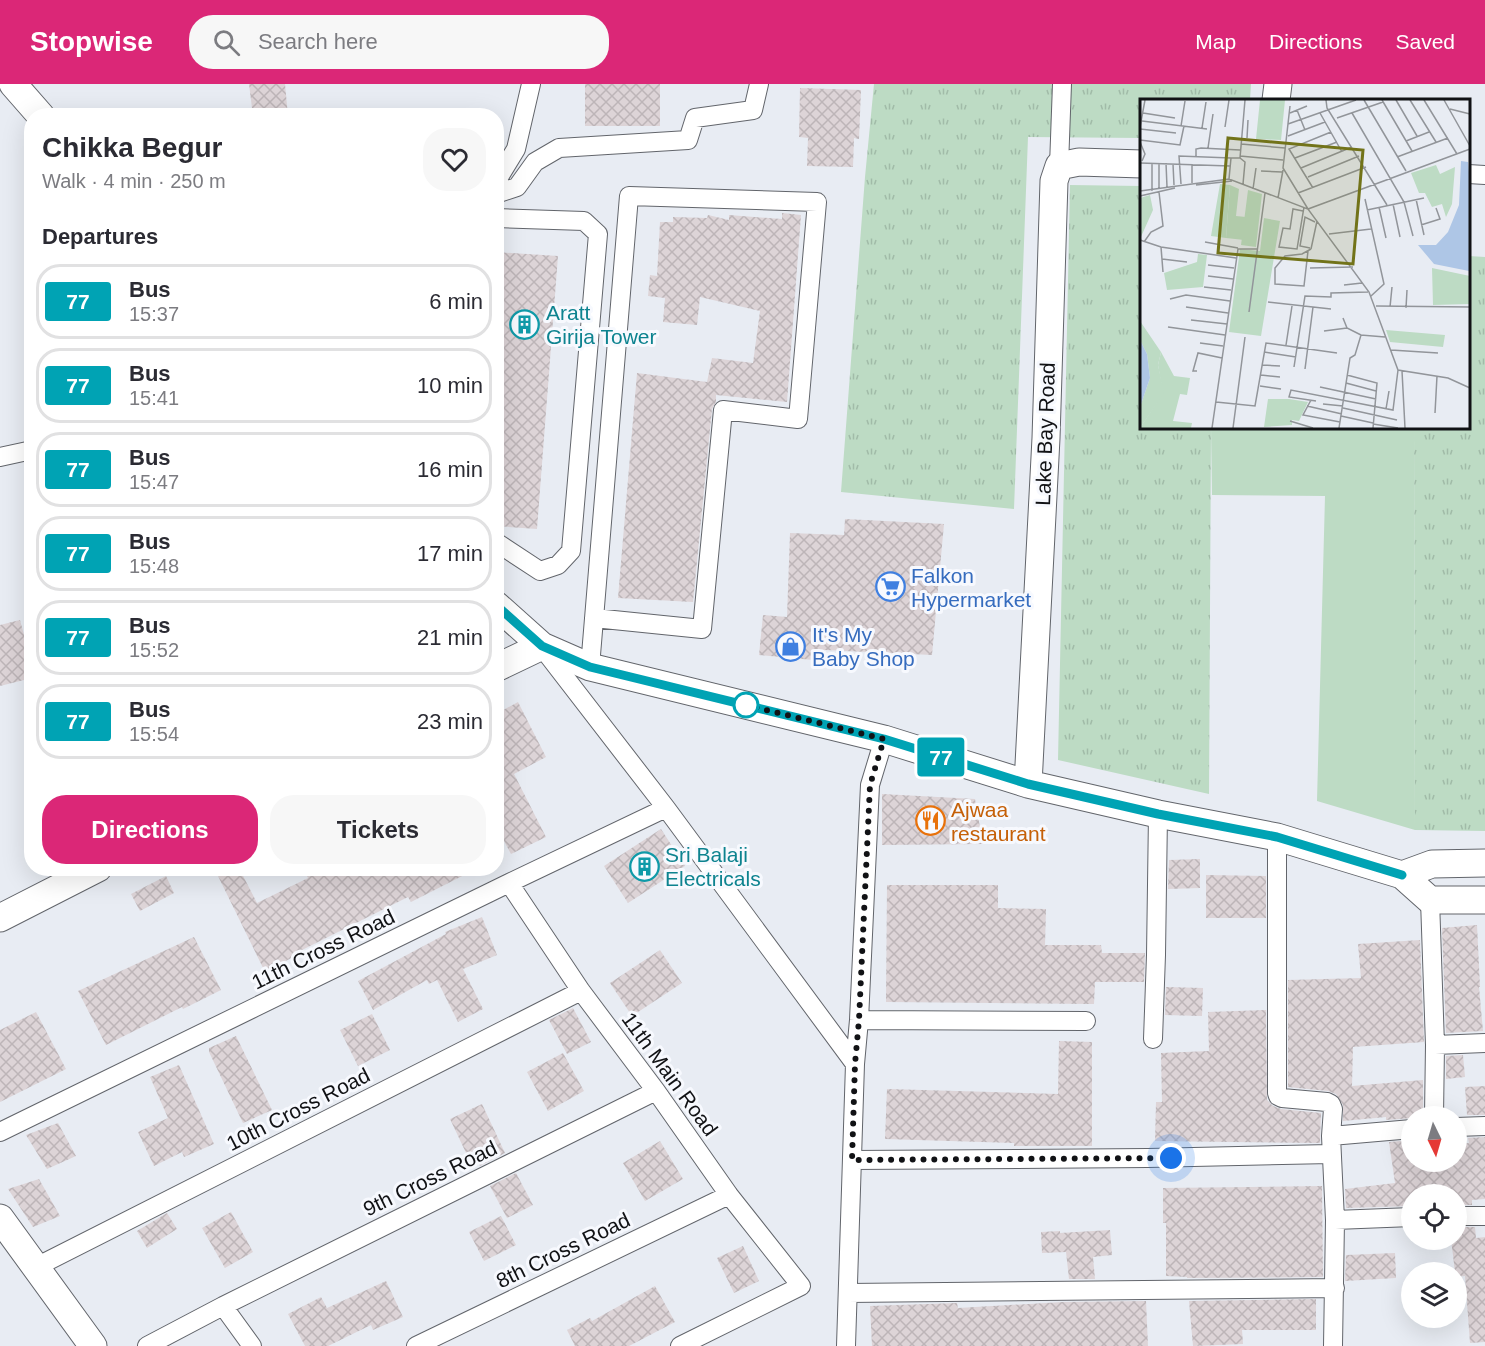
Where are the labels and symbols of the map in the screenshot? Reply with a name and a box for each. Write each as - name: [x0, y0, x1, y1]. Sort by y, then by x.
- inset map: [1140, 99, 1470, 429]
- place label: Aratt Girija Tower: [546, 301, 656, 348]
- building icon: Aratt Girija Tower: [509, 308, 541, 340]
- street label: Lake Bay Road: [1031, 362, 1059, 506]
- place label: Falkon Hypermarket: [911, 564, 1031, 611]
- supermarket icon: Falkon Hypermarket: [874, 571, 906, 603]
- place label: It's My Baby Shop: [812, 623, 915, 670]
- shop icon: It's My Baby Shop: [775, 630, 807, 662]
- unlabelled marker: [733, 692, 759, 718]
- line badge: 77: [914, 738, 968, 776]
- place label: Ajwaa restaurant: [951, 798, 1046, 845]
- restaurant icon: Ajwaa restaurant: [914, 805, 946, 837]
- place label: Sri Balaji Electricals: [665, 843, 761, 890]
- building icon: Sri Balaji Electricals: [628, 850, 660, 882]
- street label: 11th Cross Road: [248, 904, 398, 994]
- street label: 11th Main Road: [618, 1008, 722, 1140]
- street label: 10th Cross Road: [223, 1063, 373, 1155]
- north arrow: [1401, 1106, 1467, 1172]
- street label: 9th Cross Road: [359, 1136, 501, 1220]
- your location: [1156, 1143, 1186, 1173]
- street label: 8th Cross Road: [492, 1208, 634, 1292]

